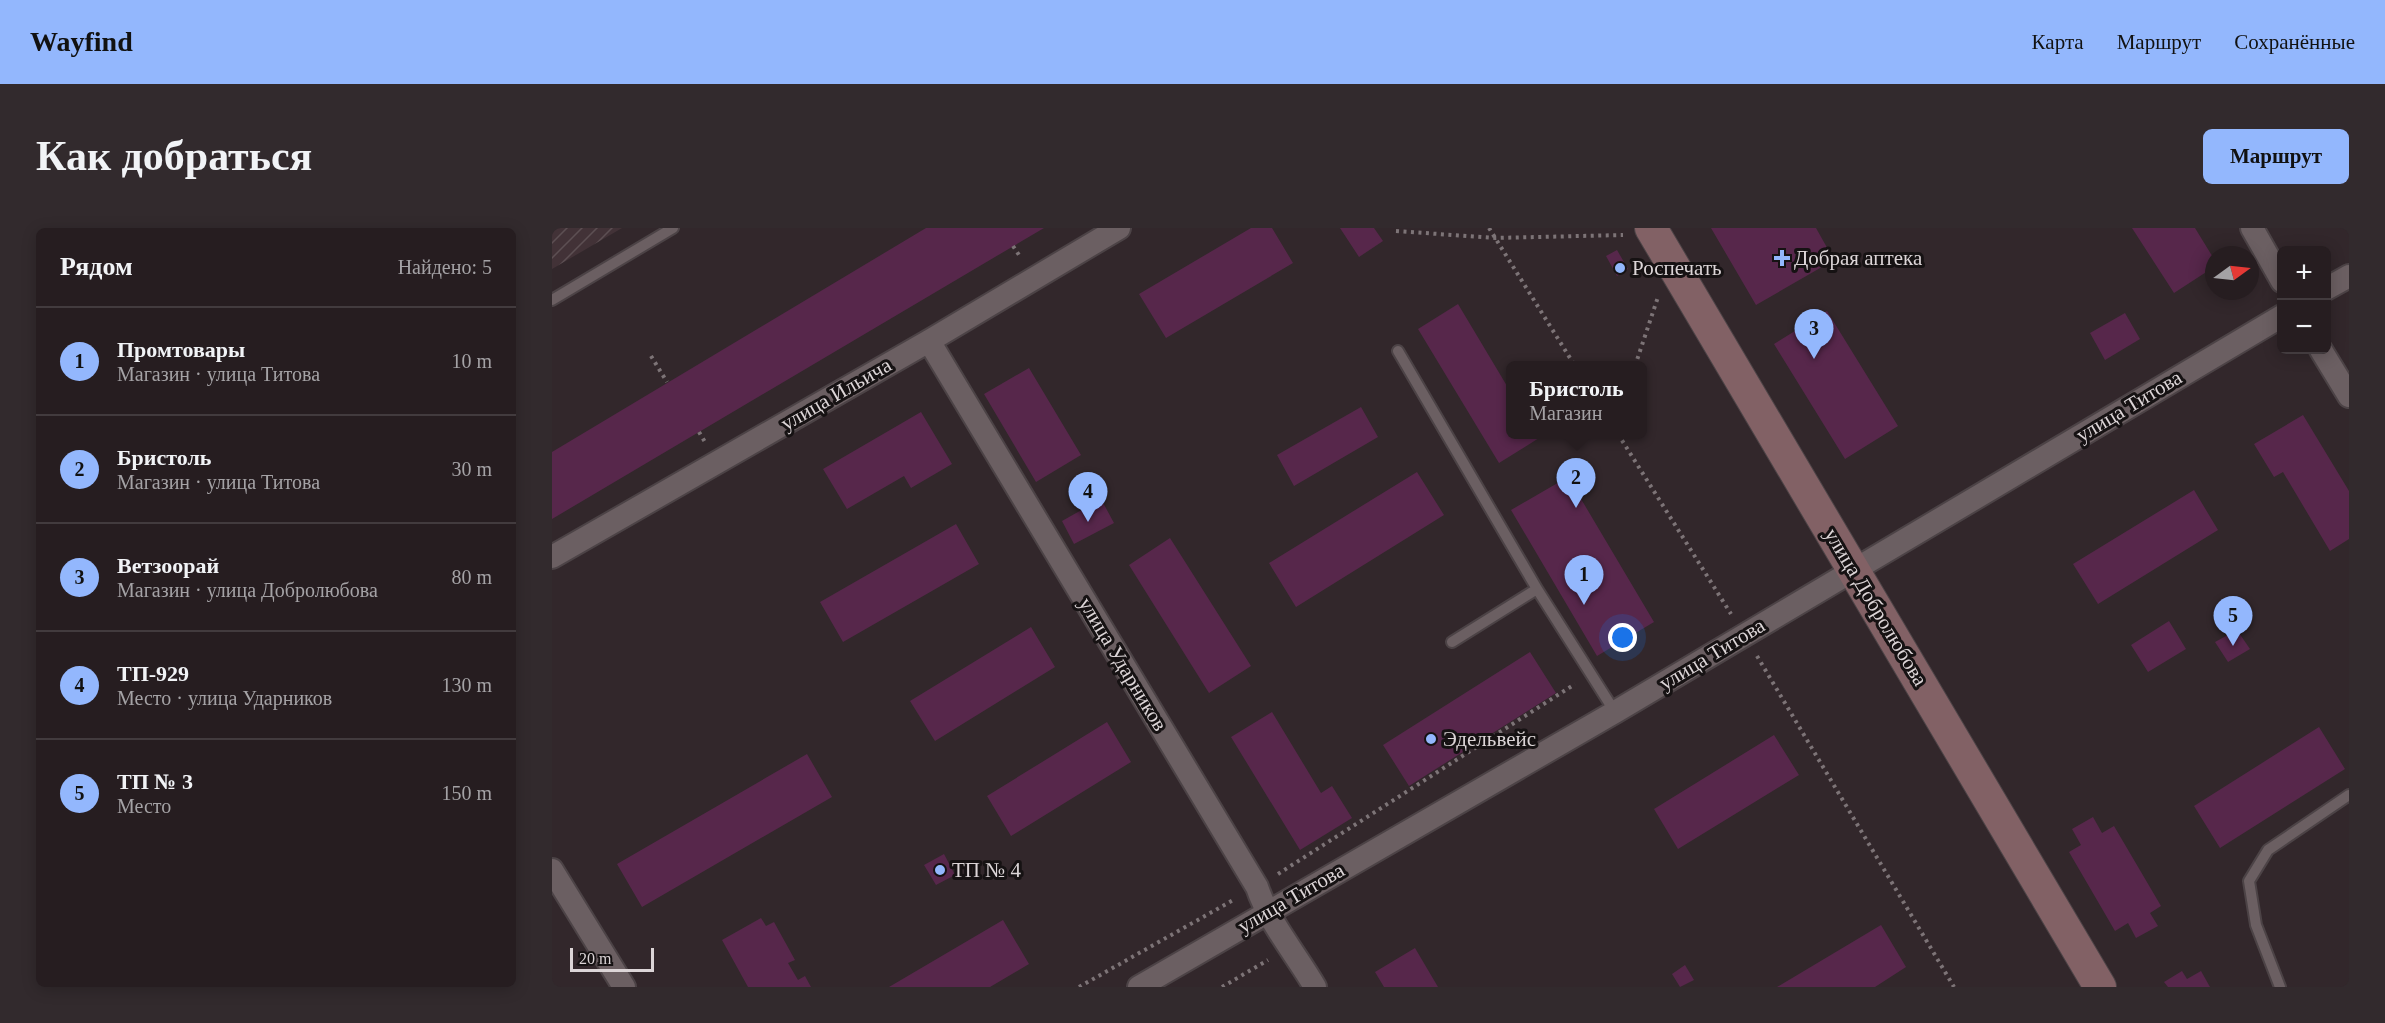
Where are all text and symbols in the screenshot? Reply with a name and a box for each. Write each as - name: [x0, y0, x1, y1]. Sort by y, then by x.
- text: Wayfind: [30, 26, 133, 57]
- text: Карта: [2032, 30, 2084, 54]
- text: Маршрут: [2117, 30, 2201, 54]
- text: Сохранённые: [2234, 30, 2355, 54]
- button: Маршрут: [2203, 129, 2349, 184]
- text: Как добраться: [36, 133, 312, 179]
- place label: Добрая аптека: [1794, 246, 1923, 270]
- north arrow: [2205, 246, 2259, 300]
- map controls: [2277, 246, 2331, 354]
- button: +: [2277, 246, 2331, 300]
- marker: Добрая аптека: [1775, 251, 1789, 265]
- text: Рядом: [60, 252, 133, 281]
- text: Найдено: 5: [398, 256, 492, 278]
- place label: Роспечать: [1632, 256, 1722, 280]
- marker: Роспечать: [1613, 261, 1627, 275]
- button: −: [2277, 300, 2331, 354]
- pin: 3: [1794, 310, 1834, 359]
- text: Промтовары: [117, 337, 245, 362]
- text: 1: [75, 350, 85, 372]
- text: 10 m: [451, 350, 492, 372]
- street label: улица Ильича: [777, 352, 896, 435]
- popup: [1506, 361, 1647, 439]
- text: Магазин · улица Титова: [117, 363, 320, 385]
- street label: улица Титова: [2072, 365, 2187, 447]
- text: Бристоль: [1529, 376, 1624, 401]
- text: Магазин: [1529, 402, 1602, 424]
- text: Бристоль: [117, 445, 211, 470]
- text: 2: [75, 458, 85, 480]
- text: 30 m: [451, 458, 492, 480]
- pin: 2: [1556, 458, 1596, 508]
- text: Магазин · улица Титова: [117, 471, 320, 493]
- pin: 4: [1068, 472, 1108, 522]
- street label: улица Добролюбова: [1819, 524, 1933, 691]
- text: Ветзоорай: [117, 553, 219, 578]
- pin: 1: [1564, 556, 1604, 605]
- text: 3: [75, 566, 85, 588]
- text: 80 m: [451, 566, 492, 588]
- text: Магазин · улица Добролюбова: [117, 579, 378, 601]
- street label: улица Ударников: [1074, 593, 1172, 735]
- pin: 5: [2214, 596, 2252, 646]
- street label: улица Титова: [1655, 613, 1770, 695]
- your location: [1608, 623, 1637, 652]
- text: ТП-929: [117, 661, 189, 686]
- text: 4: [75, 674, 85, 696]
- text: 130 m: [441, 674, 492, 696]
- text: Место · улица Ударников: [117, 687, 332, 709]
- place label: Эдельвейс: [1443, 727, 1536, 751]
- marker: Эдельвейс: [1424, 732, 1438, 746]
- text: ТП № 3: [117, 769, 193, 794]
- text: 5: [75, 782, 85, 804]
- text: 150 m: [441, 782, 492, 804]
- text: Место: [117, 795, 171, 817]
- place label: ТП № 4: [952, 858, 1022, 882]
- street label: улица Титова: [1233, 858, 1349, 938]
- marker: ТП № 4: [933, 863, 947, 877]
- scale bar: [570, 945, 654, 972]
- text: 20 m: [579, 950, 611, 967]

